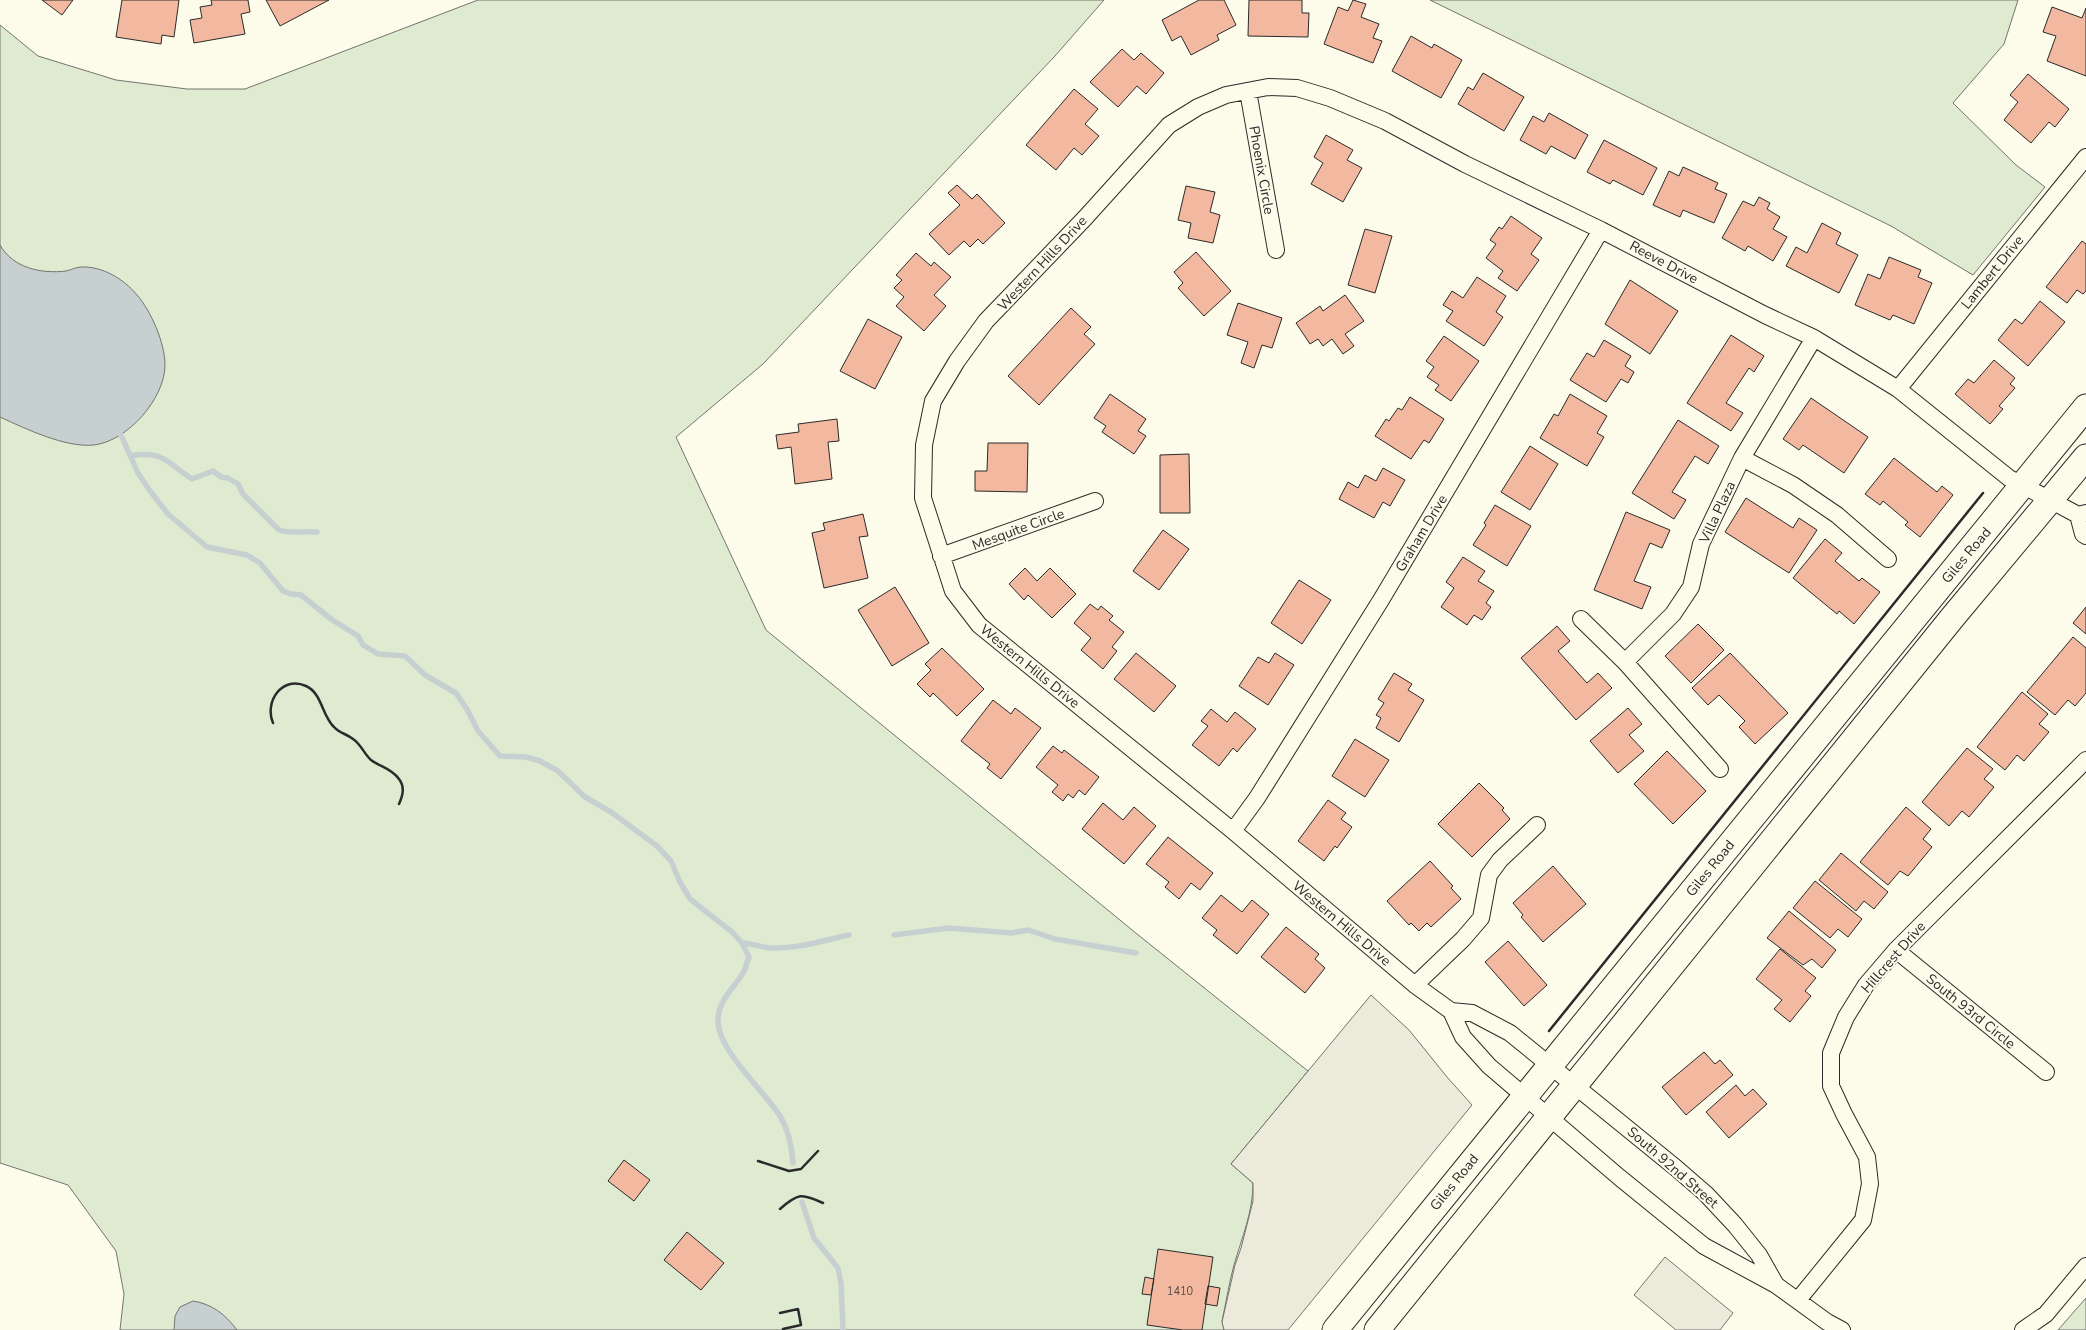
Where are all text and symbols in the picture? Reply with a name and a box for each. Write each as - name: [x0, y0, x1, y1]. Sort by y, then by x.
- street label: Phoenix Circle: [1244, 124, 1279, 216]
- street label: Western Hills Drive: [993, 212, 1091, 315]
- street label: Lambert Drive: [1957, 231, 2028, 313]
- street label: Reeve Drive: [1626, 236, 1702, 289]
- street label: Villa Plaza: [1694, 478, 1740, 547]
- street label: Graham Drive: [1391, 491, 1452, 575]
- street label: Mesquite Circle: [969, 504, 1067, 555]
- street label: Giles Road: [1937, 523, 1995, 587]
- street label: Western Hills Drive: [976, 620, 1084, 713]
- street label: Giles Road: [1682, 836, 1739, 901]
- street label: Western Hills Drive: [1288, 877, 1395, 970]
- street label: Hillcrest Drive: [1857, 917, 1930, 997]
- street label: South 93rd Circle: [1922, 969, 2019, 1053]
- street label: South 92nd Street: [1623, 1122, 1723, 1212]
- street label: Giles Road: [1426, 1150, 1483, 1215]
- house number: 1410: [1167, 1284, 1194, 1299]

